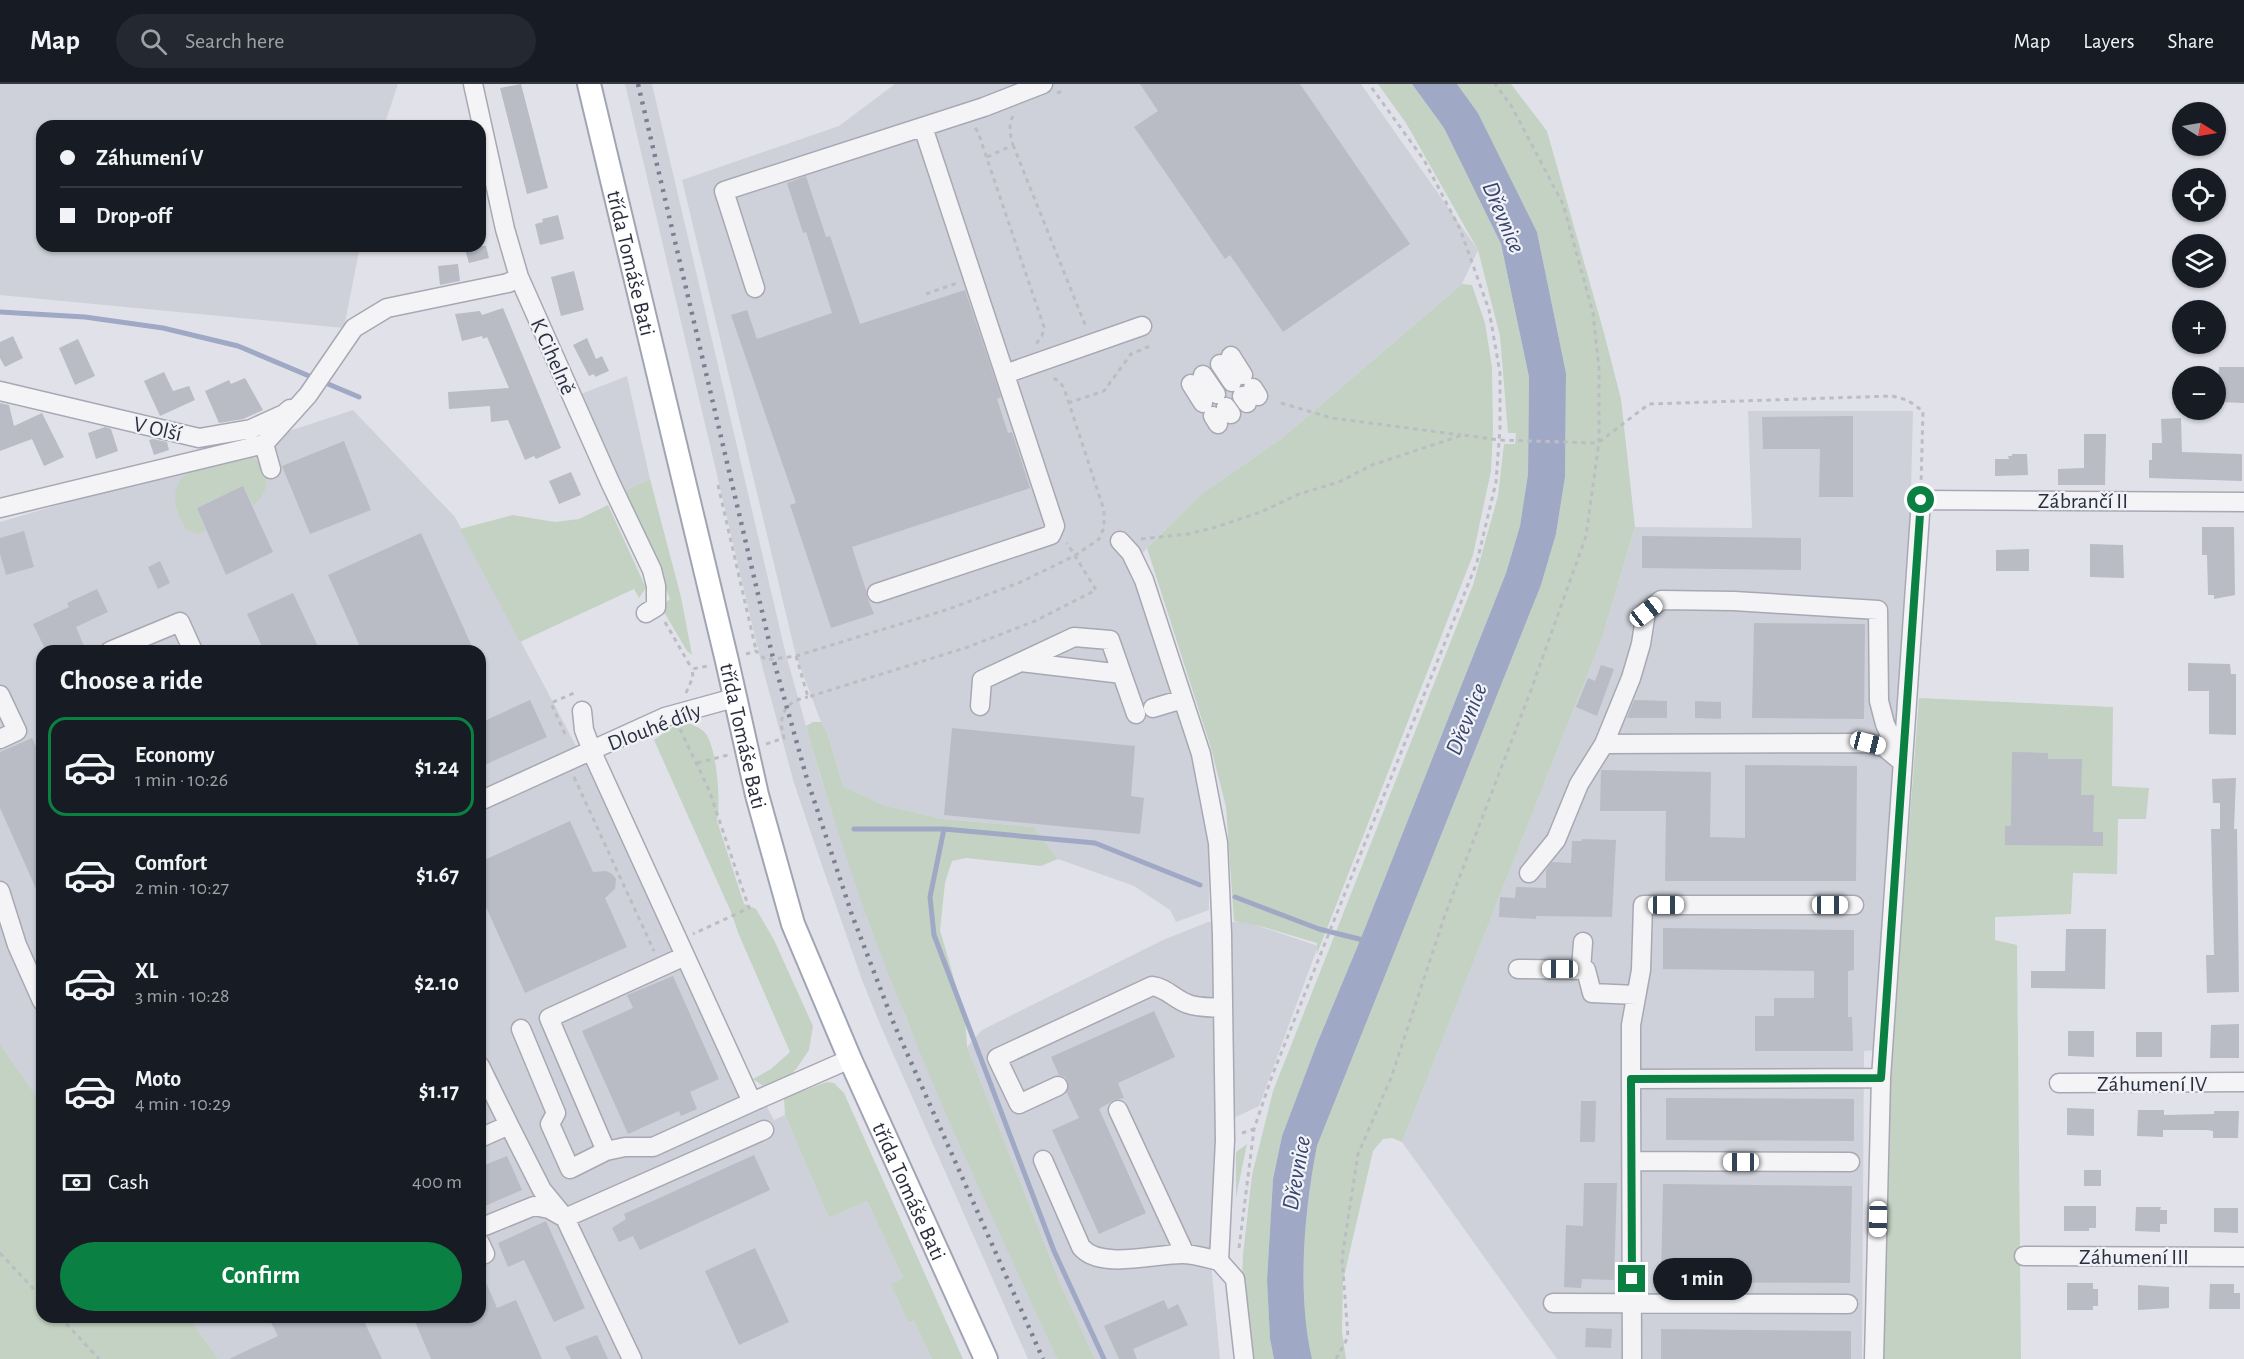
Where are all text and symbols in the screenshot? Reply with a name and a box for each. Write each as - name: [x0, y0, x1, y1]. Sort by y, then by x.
- search box: [116, 14, 536, 68]
- icon: search: [137, 25, 170, 58]
- text: Map: [30, 27, 80, 55]
- text: Search here: [185, 30, 284, 52]
- text: Map: [2014, 31, 2050, 52]
- text: Layers: [2083, 31, 2134, 52]
- text: Share: [2167, 31, 2214, 52]
- north arrow: [2172, 102, 2226, 156]
- map controls: [2172, 102, 2226, 420]
- text: Záhumení V: [96, 147, 203, 169]
- button: locate: [2172, 168, 2226, 222]
- water label: Dřevnice: [1477, 178, 1529, 257]
- street label: třída Tomáše Bati: [603, 188, 659, 338]
- text: Drop-off: [96, 205, 172, 227]
- button: layers: [2172, 234, 2226, 288]
- button: +: [2172, 300, 2226, 354]
- street label: K Cihelně: [527, 315, 580, 398]
- button: −: [2172, 366, 2226, 420]
- street label: V Olší: [131, 413, 185, 445]
- route start: [1907, 486, 1934, 513]
- street label: Zábrančí II: [2038, 490, 2128, 512]
- car: [1626, 594, 1666, 630]
- street label: třída Tomáše Bati: [716, 661, 770, 811]
- text: Choose a ride: [60, 667, 203, 694]
- water label: Dřevnice: [1442, 680, 1492, 759]
- street label: Dlouhé díly: [604, 699, 705, 755]
- car: [1848, 730, 1888, 756]
- icon: car: [63, 740, 117, 794]
- text: Economy: [135, 744, 215, 766]
- text: $1.24: [415, 756, 459, 778]
- text: 1 min · 10:26: [135, 770, 228, 790]
- icon: car: [63, 848, 117, 902]
- text: Comfort: [135, 852, 207, 874]
- text: $1.67: [416, 864, 459, 886]
- text: 2 min · 10:27: [135, 878, 229, 898]
- car: [1648, 896, 1684, 914]
- car: [1812, 896, 1848, 914]
- icon: car: [63, 956, 117, 1010]
- text: XL: [135, 960, 158, 982]
- car: [1542, 960, 1578, 978]
- text: $2.10: [414, 972, 459, 994]
- text: 3 min · 10:28: [135, 986, 229, 1006]
- icon: car: [63, 1064, 117, 1118]
- text: Moto: [135, 1068, 181, 1090]
- street label: Záhumení IV: [2097, 1073, 2208, 1095]
- text: $1.17: [419, 1080, 459, 1102]
- text: 4 min · 10:29: [135, 1094, 231, 1114]
- street label: třída Tomáše Bati: [868, 1119, 950, 1264]
- water label: Dřevnice: [1279, 1134, 1315, 1212]
- car: [1723, 1153, 1759, 1171]
- icon: cash: [60, 1166, 93, 1199]
- text: Cash: [108, 1171, 149, 1193]
- text: 400 m: [412, 1172, 462, 1192]
- car: [1869, 1201, 1887, 1237]
- button: Confirm: [60, 1242, 462, 1311]
- street label: Záhumení III: [2079, 1246, 2189, 1268]
- callout: 1 min: [1653, 1258, 1752, 1300]
- route end: [1618, 1265, 1645, 1292]
- text: 1 min: [1681, 1269, 1724, 1289]

